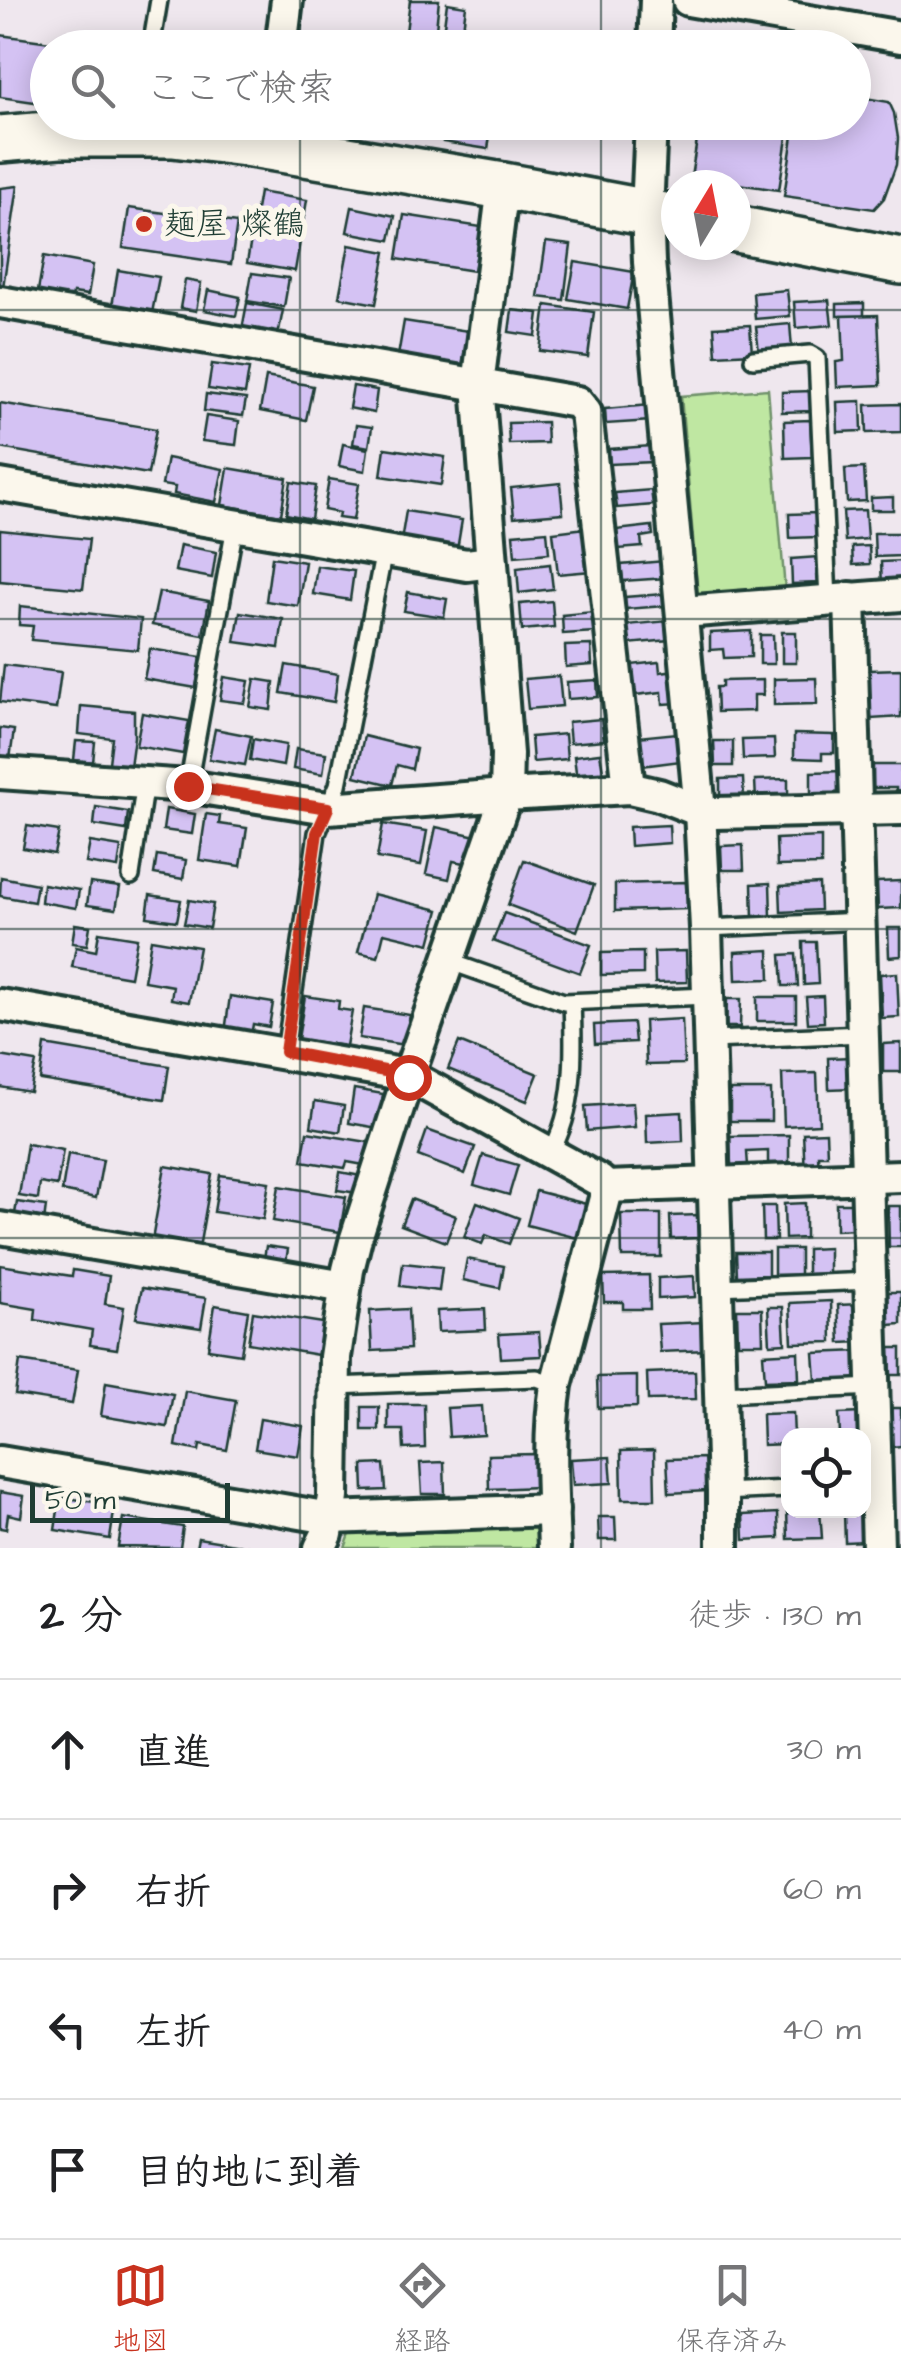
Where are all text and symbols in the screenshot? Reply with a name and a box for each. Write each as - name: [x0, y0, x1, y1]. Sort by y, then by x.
- search box: [30, 30, 871, 140]
- icon: search: [65, 58, 120, 113]
- text: ここで検索: [145, 63, 335, 115]
- north arrow: [661, 170, 751, 260]
- place label: 麺屋 燦鶴: [164, 202, 305, 247]
- marker: 麺屋 燦鶴: [133, 213, 155, 235]
- route end: [166, 764, 212, 810]
- route start: [386, 1055, 432, 1101]
- map controls: [781, 1428, 871, 1518]
- button: locate: [781, 1428, 871, 1518]
- scale bar: [30, 1478, 230, 1522]
- text: 50 m: [45, 1481, 116, 1520]
- text: 2 分: [40, 1588, 123, 1646]
- text: 徒歩 · 130 m: [689, 1593, 861, 1638]
- icon: ahead: [40, 1722, 95, 1777]
- text: 直進: [135, 1727, 211, 1779]
- text: 30 m: [787, 1727, 861, 1772]
- icon: right: [40, 1862, 95, 1917]
- text: 右折: [135, 1867, 211, 1919]
- text: 60 m: [783, 1867, 861, 1912]
- icon: left: [40, 2002, 95, 2057]
- text: 左折: [135, 2007, 211, 2059]
- text: 40 m: [781, 2007, 861, 2052]
- icon: arrive: [40, 2142, 95, 2197]
- text: 目的地に到着: [135, 2147, 363, 2199]
- tab: 地図: [113, 2258, 169, 2361]
- tab: 経路: [394, 2258, 450, 2361]
- tab: 保存済み: [676, 2258, 788, 2361]

